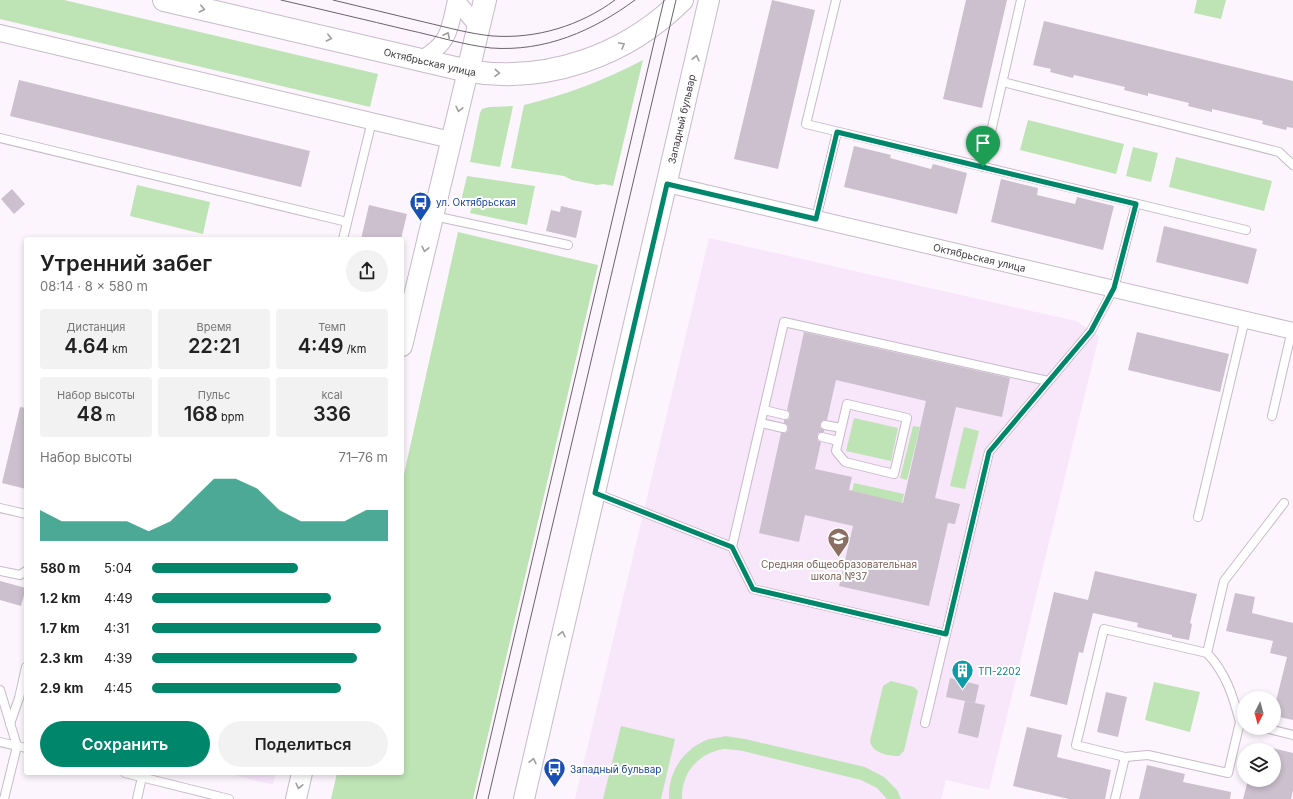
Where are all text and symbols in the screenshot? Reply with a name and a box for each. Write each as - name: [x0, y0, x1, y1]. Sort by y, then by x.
- one-way arrow: [199, 4, 205, 12]
- one-way arrow: [442, 32, 450, 40]
- one-way arrow: [326, 34, 332, 42]
- one-way arrow: [618, 42, 625, 49]
- street label: Октябрьская улица: [382, 45, 477, 78]
- one-way arrow: [691, 54, 700, 61]
- one-way arrow: [494, 69, 500, 78]
- street label: Западный бульвар: [665, 73, 698, 165]
- one-way arrow: [455, 105, 463, 112]
- pin: [966, 126, 1000, 167]
- icon: arrive: [972, 132, 994, 154]
- bus stop icon: ул. Октябрьская: [407, 189, 433, 222]
- place label: ул. Октябрьская: [436, 196, 516, 208]
- street label: Октябрьская улица: [932, 241, 1027, 274]
- one-way arrow: [421, 245, 430, 252]
- text: Утренний забег: [40, 250, 212, 276]
- button: share: [346, 250, 388, 292]
- text: 08:14 · 8 × 580 m: [40, 278, 148, 294]
- text: Дистанция: [67, 320, 125, 334]
- text: Время: [197, 320, 231, 334]
- text: Темп: [318, 320, 346, 334]
- text: 4.64: [64, 334, 109, 358]
- text: 22:21: [188, 334, 240, 358]
- text: 4:49: [298, 334, 344, 358]
- text: km: [109, 342, 128, 356]
- text: /km: [344, 342, 366, 356]
- text: Набор высоты: [57, 388, 135, 402]
- text: Пульс: [198, 388, 230, 402]
- text: kcal: [321, 388, 343, 402]
- text: 48: [77, 402, 103, 426]
- text: 168: [184, 402, 218, 426]
- text: 336: [313, 402, 351, 426]
- text: m: [103, 410, 115, 424]
- text: bpm: [218, 410, 244, 424]
- text: Набор высоты: [40, 449, 132, 465]
- text: 71–76 m: [339, 449, 388, 465]
- school or university icon: Средняя общеобразовательная школа №37: [826, 525, 852, 558]
- place label: Средняя общеобразовательная школа №37: [761, 558, 917, 582]
- text: 580 m: [40, 560, 80, 576]
- text: 5:04: [104, 560, 132, 576]
- text: 1.2 km: [40, 590, 81, 606]
- text: 4:49: [104, 590, 133, 606]
- text: 1.7 km: [40, 620, 80, 636]
- text: 4:31: [104, 620, 129, 636]
- one-way arrow: [557, 631, 565, 637]
- text: 2.3 km: [40, 650, 83, 666]
- text: 4:39: [104, 650, 132, 666]
- building icon: ТП-2202: [949, 658, 975, 691]
- place label: ТП-2202: [978, 665, 1021, 677]
- text: 2.9 km: [40, 680, 83, 696]
- text: 4:45: [104, 680, 132, 696]
- north arrow: [1237, 691, 1281, 735]
- map controls: [1237, 691, 1281, 787]
- button: Сохранить: [40, 721, 210, 767]
- button: Поделиться: [218, 721, 388, 767]
- button: layers: [1237, 743, 1281, 787]
- bus stop icon: Западный бульвар: [541, 756, 567, 789]
- one-way arrow: [528, 758, 536, 764]
- place label: Западный бульвар: [570, 763, 661, 775]
- one-way arrow: [295, 783, 303, 789]

